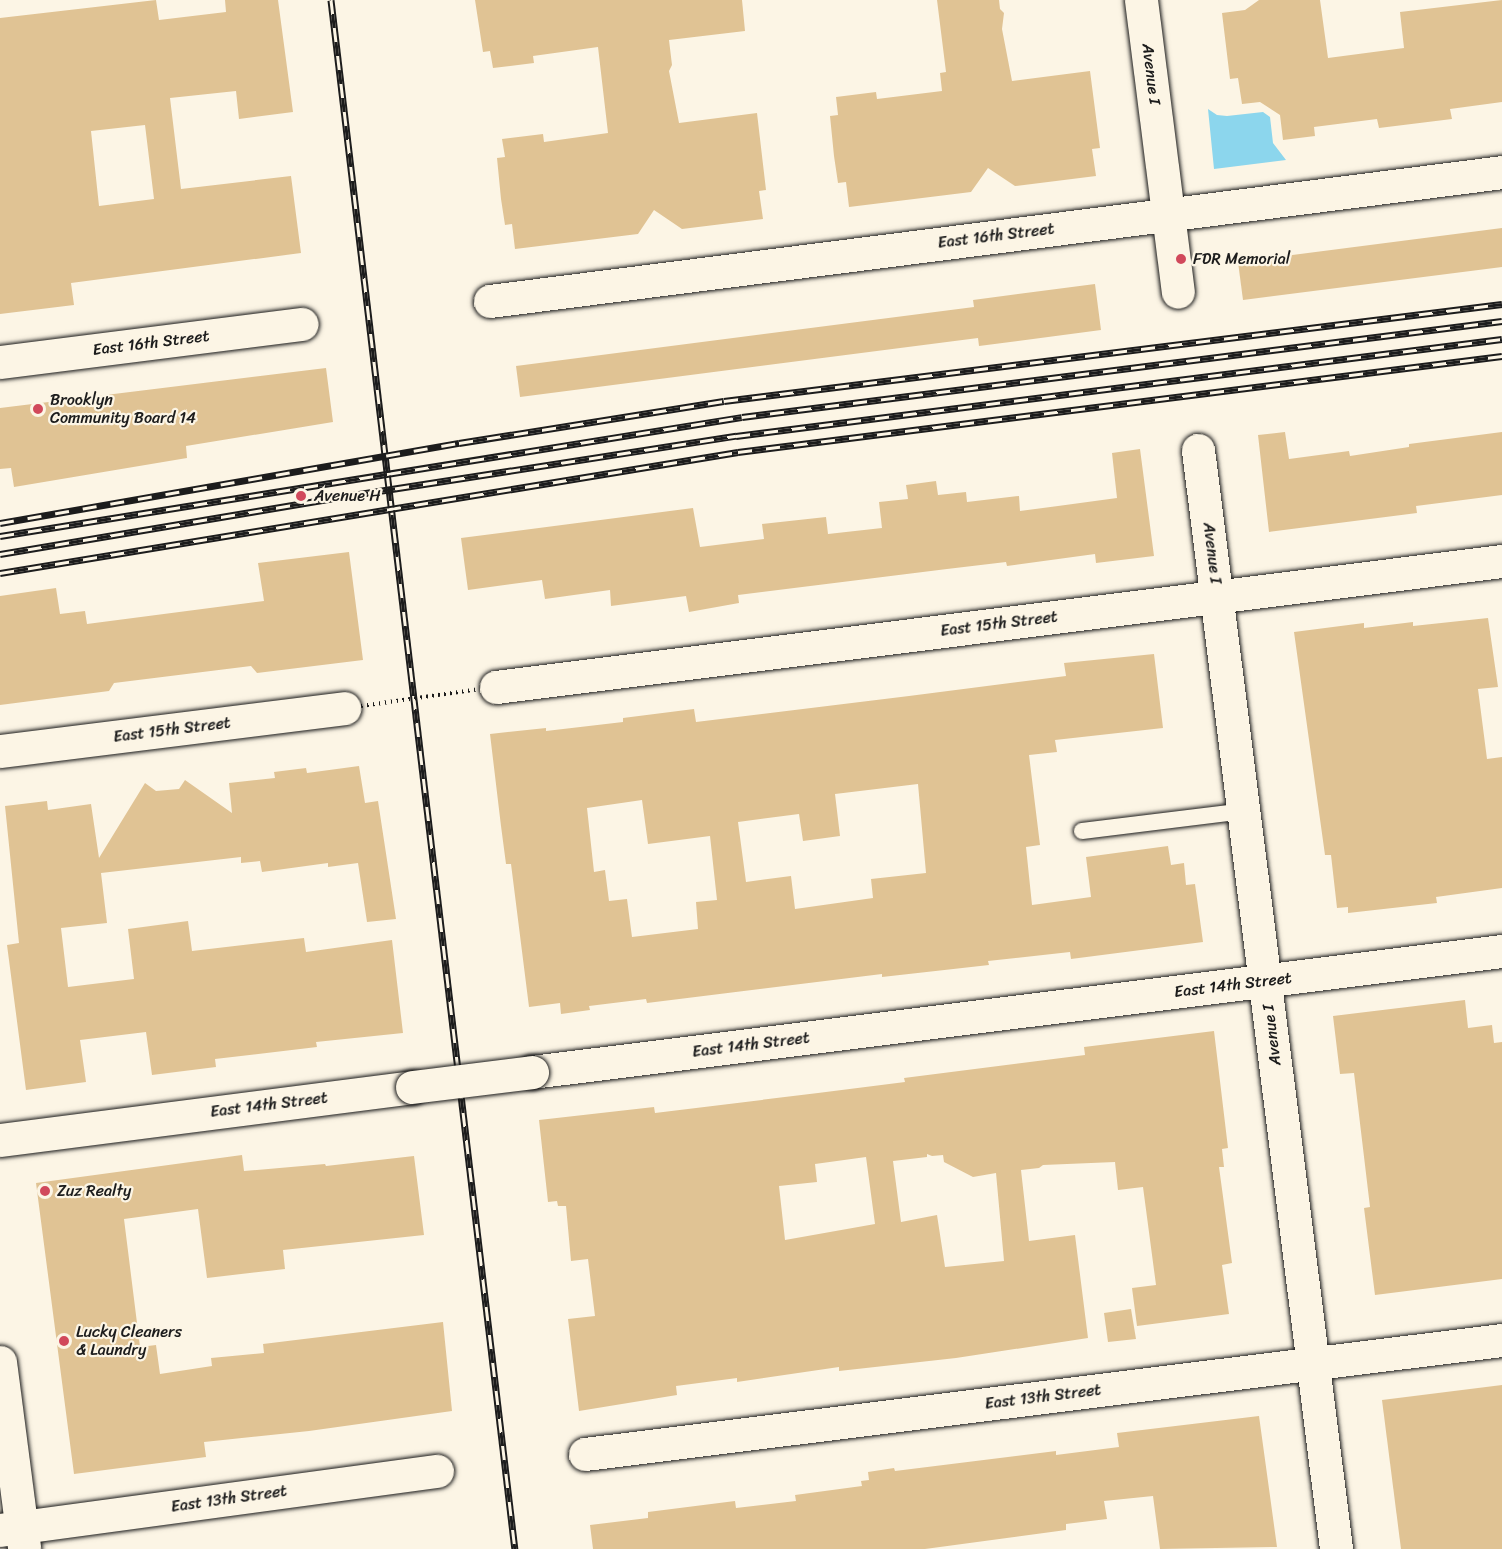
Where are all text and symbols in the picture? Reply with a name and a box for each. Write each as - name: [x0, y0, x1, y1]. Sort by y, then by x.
- street label: Avenue I: [1138, 42, 1164, 106]
- street label: East 16th Street: [937, 219, 1055, 253]
- place label: FDR Memorial: [1193, 249, 1290, 269]
- marker: FDR Memorial: [1174, 252, 1188, 266]
- street label: East 16th Street: [92, 326, 210, 360]
- place label: Brooklyn Community Board 14: [50, 390, 196, 428]
- marker: Brooklyn Community Board 14: [31, 402, 45, 416]
- place label: Avenue H: [314, 486, 381, 506]
- marker: Avenue H: [292, 487, 310, 505]
- street label: Avenue I: [1199, 521, 1225, 585]
- street label: East 15th Street: [939, 607, 1059, 641]
- street label: East 15th Street: [112, 713, 232, 747]
- street label: East 14th Street: [1173, 968, 1293, 1002]
- street label: Avenue I: [1259, 1003, 1285, 1067]
- street label: East 14th Street: [691, 1028, 811, 1062]
- street label: East 14th Street: [209, 1088, 329, 1122]
- place label: Zuz Realty: [57, 1181, 132, 1201]
- marker: Zuz Realty: [38, 1184, 52, 1198]
- place label: Lucky Cleaners & Laundry: [76, 1322, 182, 1360]
- marker: Lucky Cleaners & Laundry: [57, 1334, 71, 1348]
- street label: East 13th Street: [984, 1380, 1102, 1414]
- street label: East 13th Street: [170, 1481, 288, 1517]

